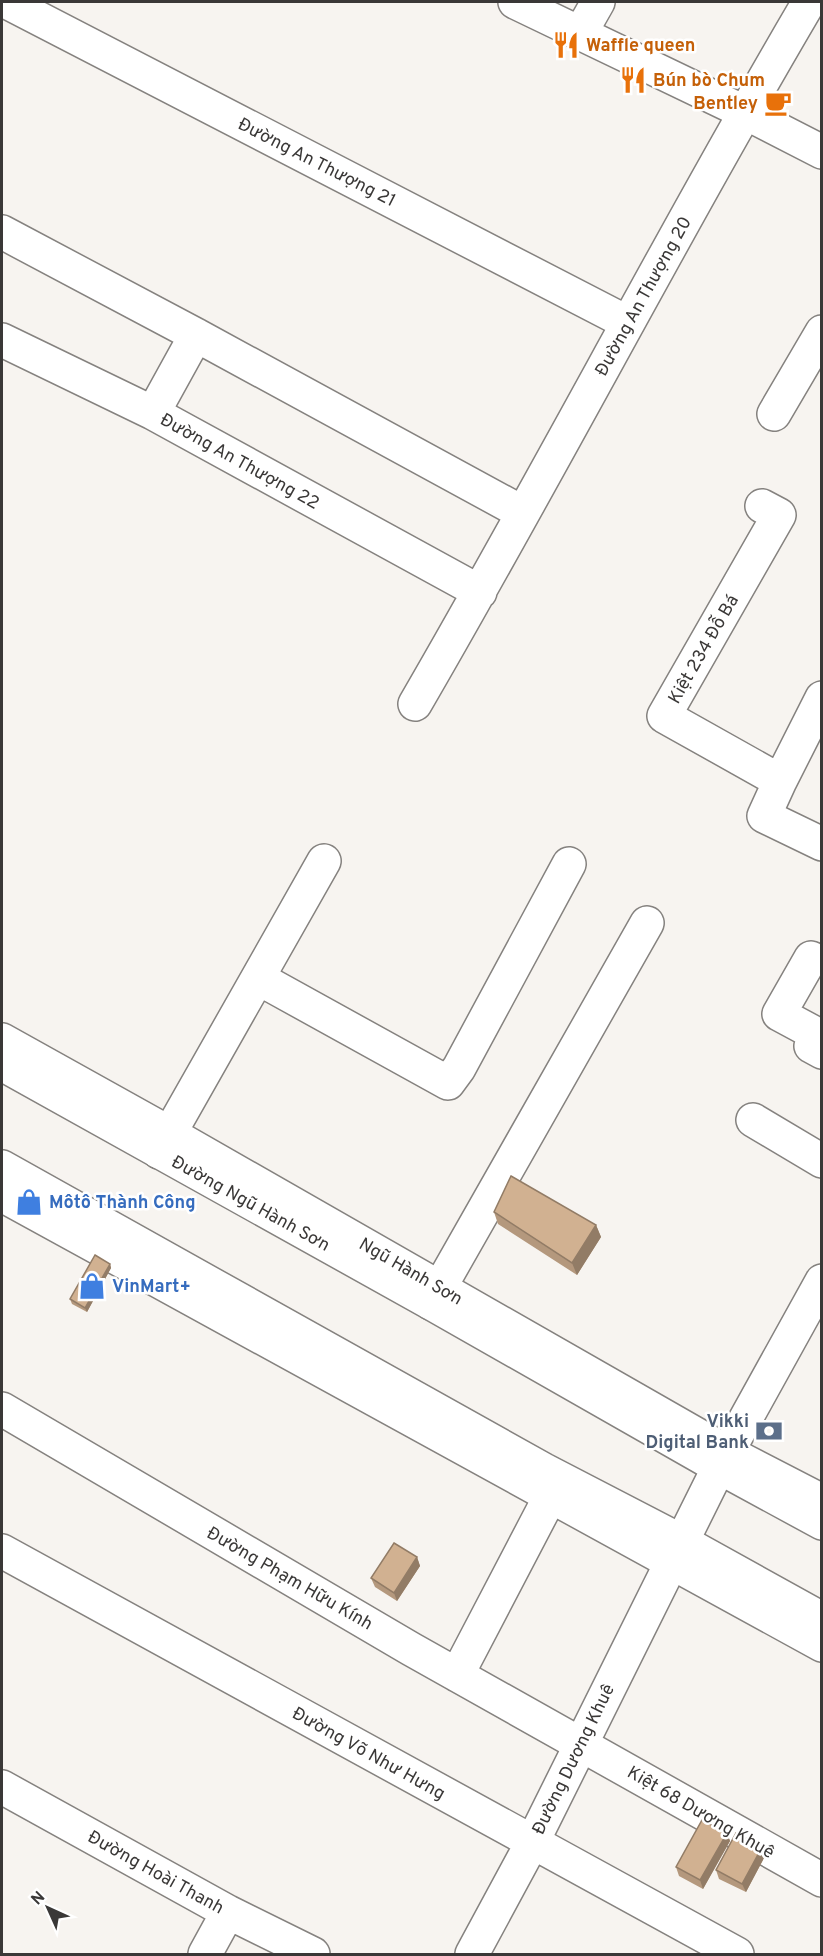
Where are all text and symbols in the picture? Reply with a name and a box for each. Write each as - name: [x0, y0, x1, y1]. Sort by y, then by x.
- restaurant icon: Waffle queen: [551, 30, 581, 60]
- place label: Waffle queen: [586, 35, 696, 58]
- restaurant icon: Bún bò Chum: [618, 65, 648, 95]
- place label: Bún bò Chum: [653, 70, 765, 93]
- cafe icon: Bentley: [763, 88, 793, 118]
- place label: Bentley: [693, 93, 758, 116]
- street label: Đường An Thượng 21: [233, 114, 399, 213]
- street label: Đường An Thượng 20: [591, 213, 698, 381]
- street label: Đường An Thượng 22: [156, 409, 323, 516]
- street label: Kiệt 234 Đỗ Bá: [662, 590, 745, 708]
- street label: Đường Ngũ Hành Sơn: [167, 1151, 334, 1257]
- shop icon: Môtô Thành Công: [14, 1187, 44, 1217]
- place label: Môtô Thành Công: [49, 1192, 196, 1215]
- street label: Ngũ Hành Sơn: [354, 1233, 466, 1311]
- shop icon: VinMart+: [77, 1271, 107, 1301]
- place label: VinMart+: [112, 1276, 191, 1299]
- place label: Vikki Digital Bank: [645, 1411, 749, 1455]
- bank icon: Vikki Digital Bank: [754, 1416, 784, 1446]
- street label: Đường Phạm Hữu Kính: [202, 1522, 377, 1636]
- street label: Đường Dương Khuê: [528, 1680, 621, 1839]
- street label: Đường Võ Như Hưng: [288, 1703, 449, 1806]
- street label: Kiệt 68 Dương Khuê: [622, 1762, 778, 1865]
- street label: Đường Hoài Thanh: [83, 1826, 228, 1920]
- north arrow: [18, 1878, 78, 1938]
- text: N: [28, 1888, 50, 1910]

